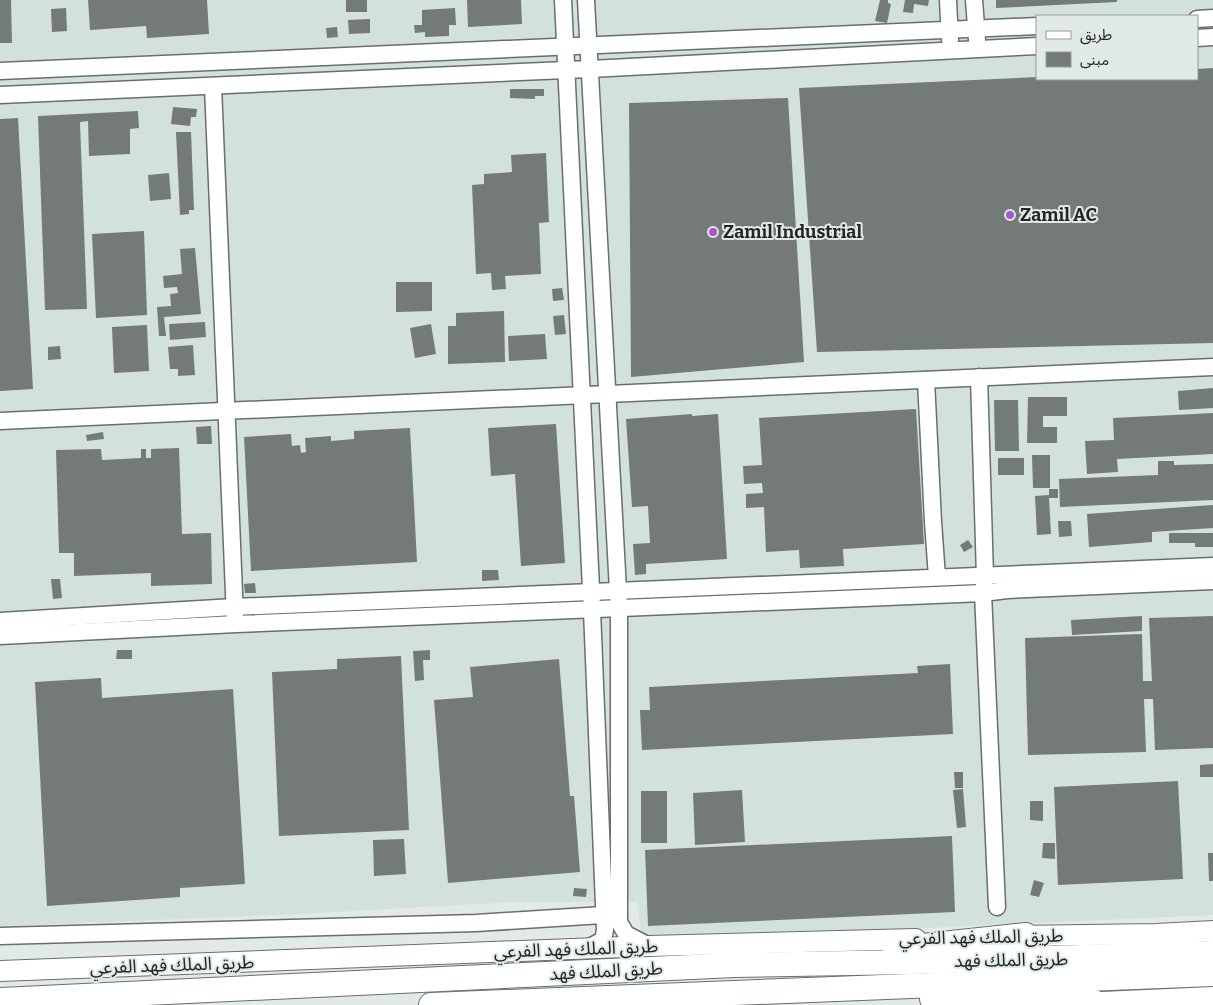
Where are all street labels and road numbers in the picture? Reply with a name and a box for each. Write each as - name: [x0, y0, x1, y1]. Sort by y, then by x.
- street label: طريق الملك فهد الفرعي: [899, 925, 1063, 952]
- street label: طريق الملك فهد الفرعي: [493, 935, 659, 965]
- street label: طريق الملك فهد: [954, 948, 1068, 972]
- street label: طريق الملك فهد الفرعي: [89, 951, 255, 981]
- street label: طريق الملك فهد: [548, 957, 664, 985]

